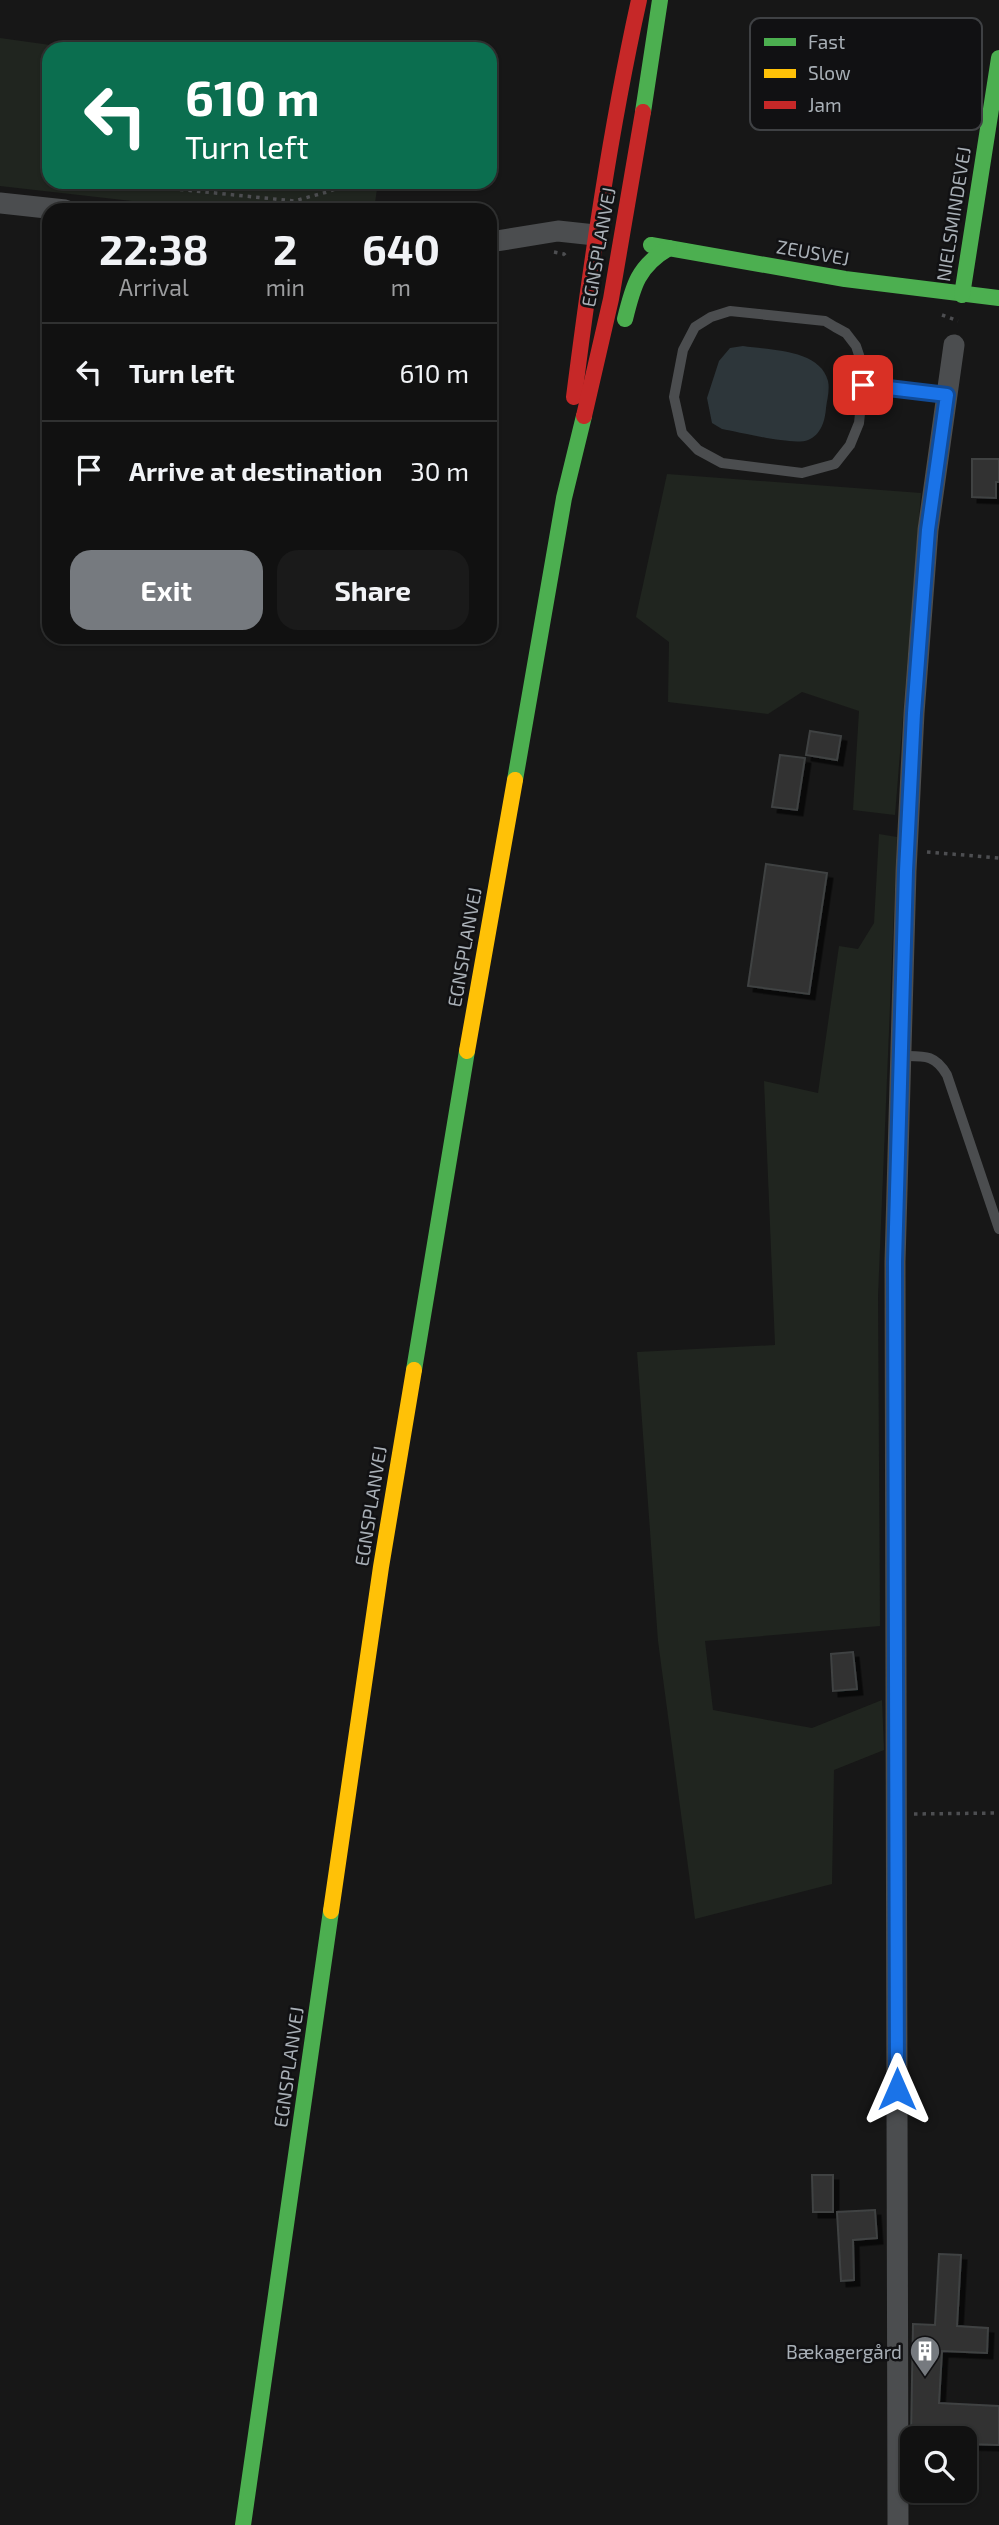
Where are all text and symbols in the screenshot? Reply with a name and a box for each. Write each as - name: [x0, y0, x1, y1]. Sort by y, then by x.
- legend: [750, 18, 982, 130]
- text: Fast: [808, 30, 845, 53]
- text: Slow: [808, 61, 851, 84]
- text: 610 m: [185, 67, 320, 126]
- icon: left: [70, 70, 161, 161]
- text: Jam: [808, 93, 842, 116]
- text: Turn left: [185, 127, 309, 165]
- street label: NIELSMINDEVEJ: [931, 145, 975, 283]
- street label: EGNSPLANVEJ: [576, 185, 620, 309]
- text: 22:38: [99, 223, 209, 273]
- text: 2: [273, 223, 297, 273]
- text: 640: [362, 223, 440, 273]
- street label: ZEUSVEJ: [775, 234, 851, 270]
- text: Arrival: [119, 273, 189, 301]
- text: min: [266, 273, 305, 301]
- text: m: [391, 273, 411, 301]
- icon: left: [70, 353, 108, 391]
- pin: [833, 355, 893, 415]
- text: Turn left: [129, 357, 235, 388]
- text: 610 m: [400, 357, 469, 388]
- icon: arrive: [844, 366, 882, 404]
- icon: arrive: [70, 451, 108, 489]
- text: Arrive at destination: [129, 455, 382, 486]
- text: 30 m: [410, 455, 469, 486]
- button: Exit: [70, 550, 263, 630]
- button: Share: [277, 550, 469, 630]
- street label: EGNSPLANVEJ: [442, 885, 486, 1009]
- street label: EGNSPLANVEJ: [349, 1444, 391, 1568]
- street label: EGNSPLANVEJ: [268, 2005, 308, 2129]
- position arrow: [860, 2052, 934, 2126]
- building icon: Bækagergård: [908, 2334, 942, 2378]
- place label: Bækagergård: [786, 2340, 902, 2363]
- map controls: [900, 2426, 977, 2503]
- button: search: [900, 2426, 977, 2503]

